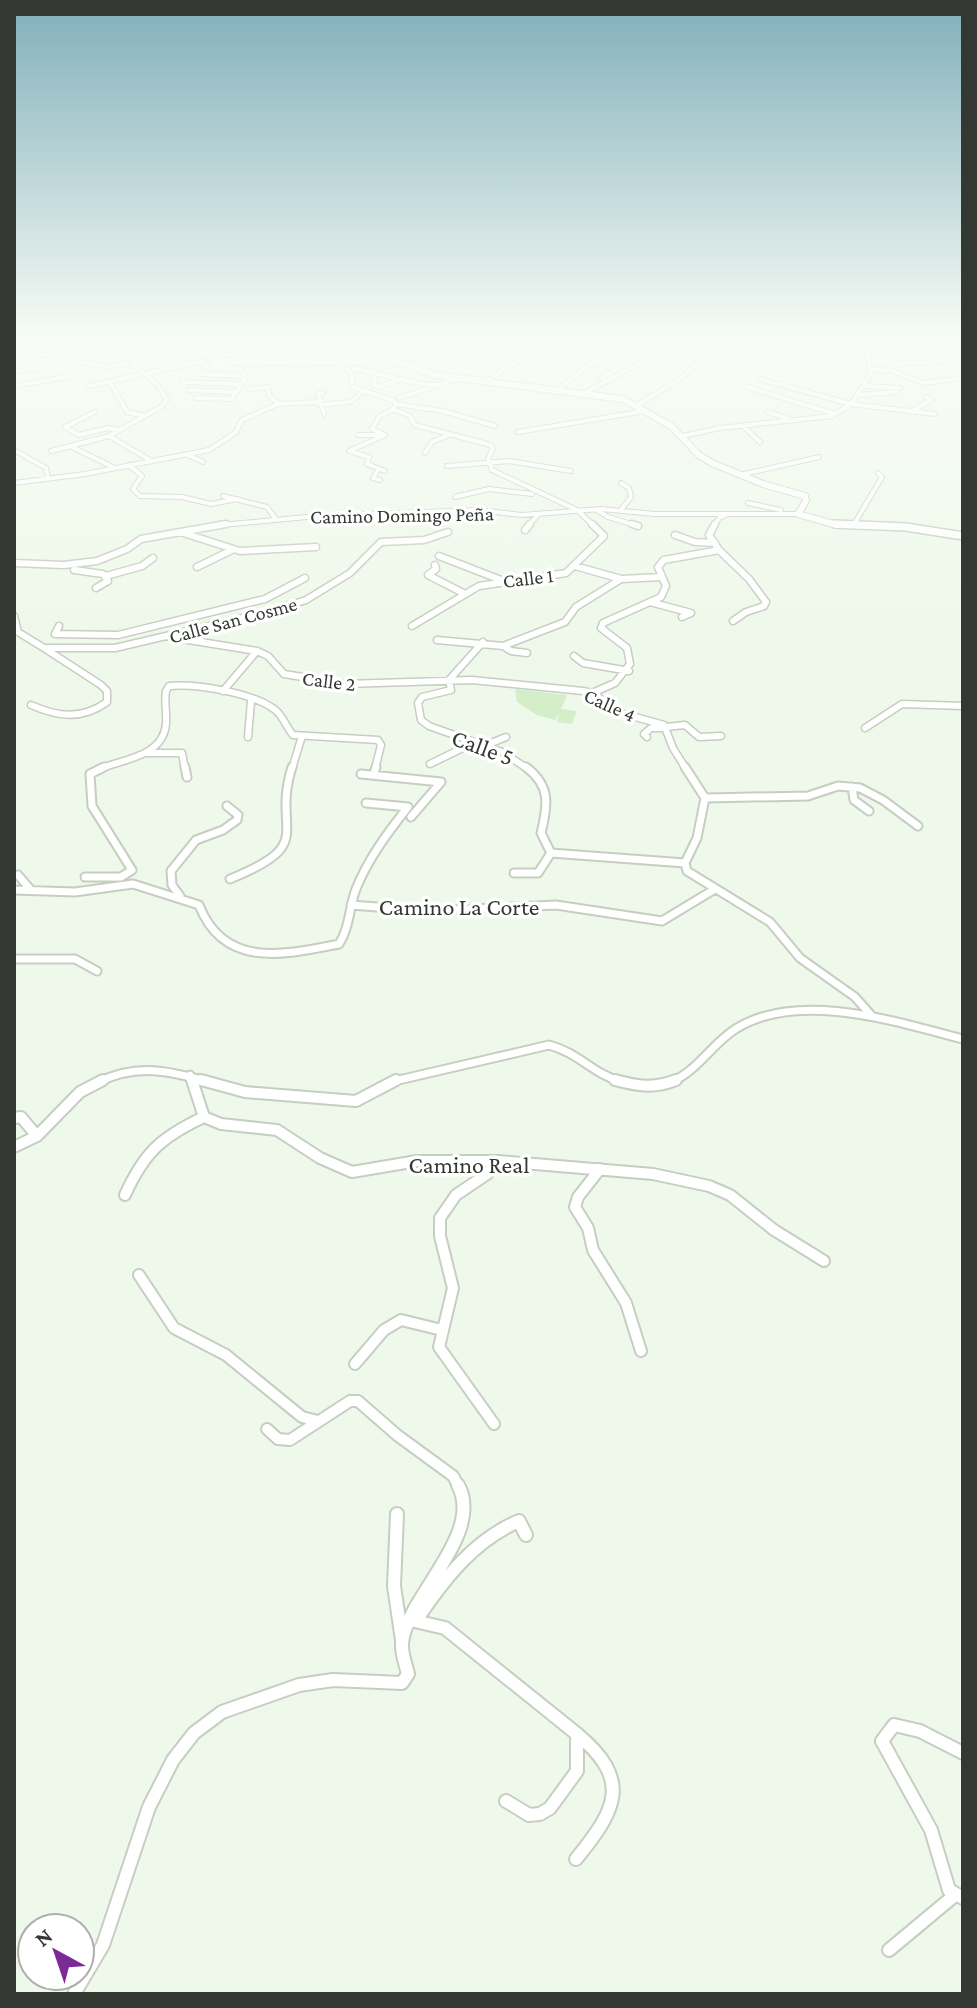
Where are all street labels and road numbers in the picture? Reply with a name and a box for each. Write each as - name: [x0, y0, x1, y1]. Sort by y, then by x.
- street label: Camino Domingo Peña: [310, 502, 494, 529]
- street label: Calle 1: [502, 564, 554, 592]
- street label: Calle San Cosme: [167, 592, 300, 648]
- street label: Calle 2: [301, 667, 357, 695]
- street label: Calle 4: [581, 684, 639, 726]
- street label: Calle 5: [448, 723, 518, 771]
- street label: Camino La Corte: [379, 893, 539, 920]
- street label: Camino Real: [409, 1151, 529, 1178]

